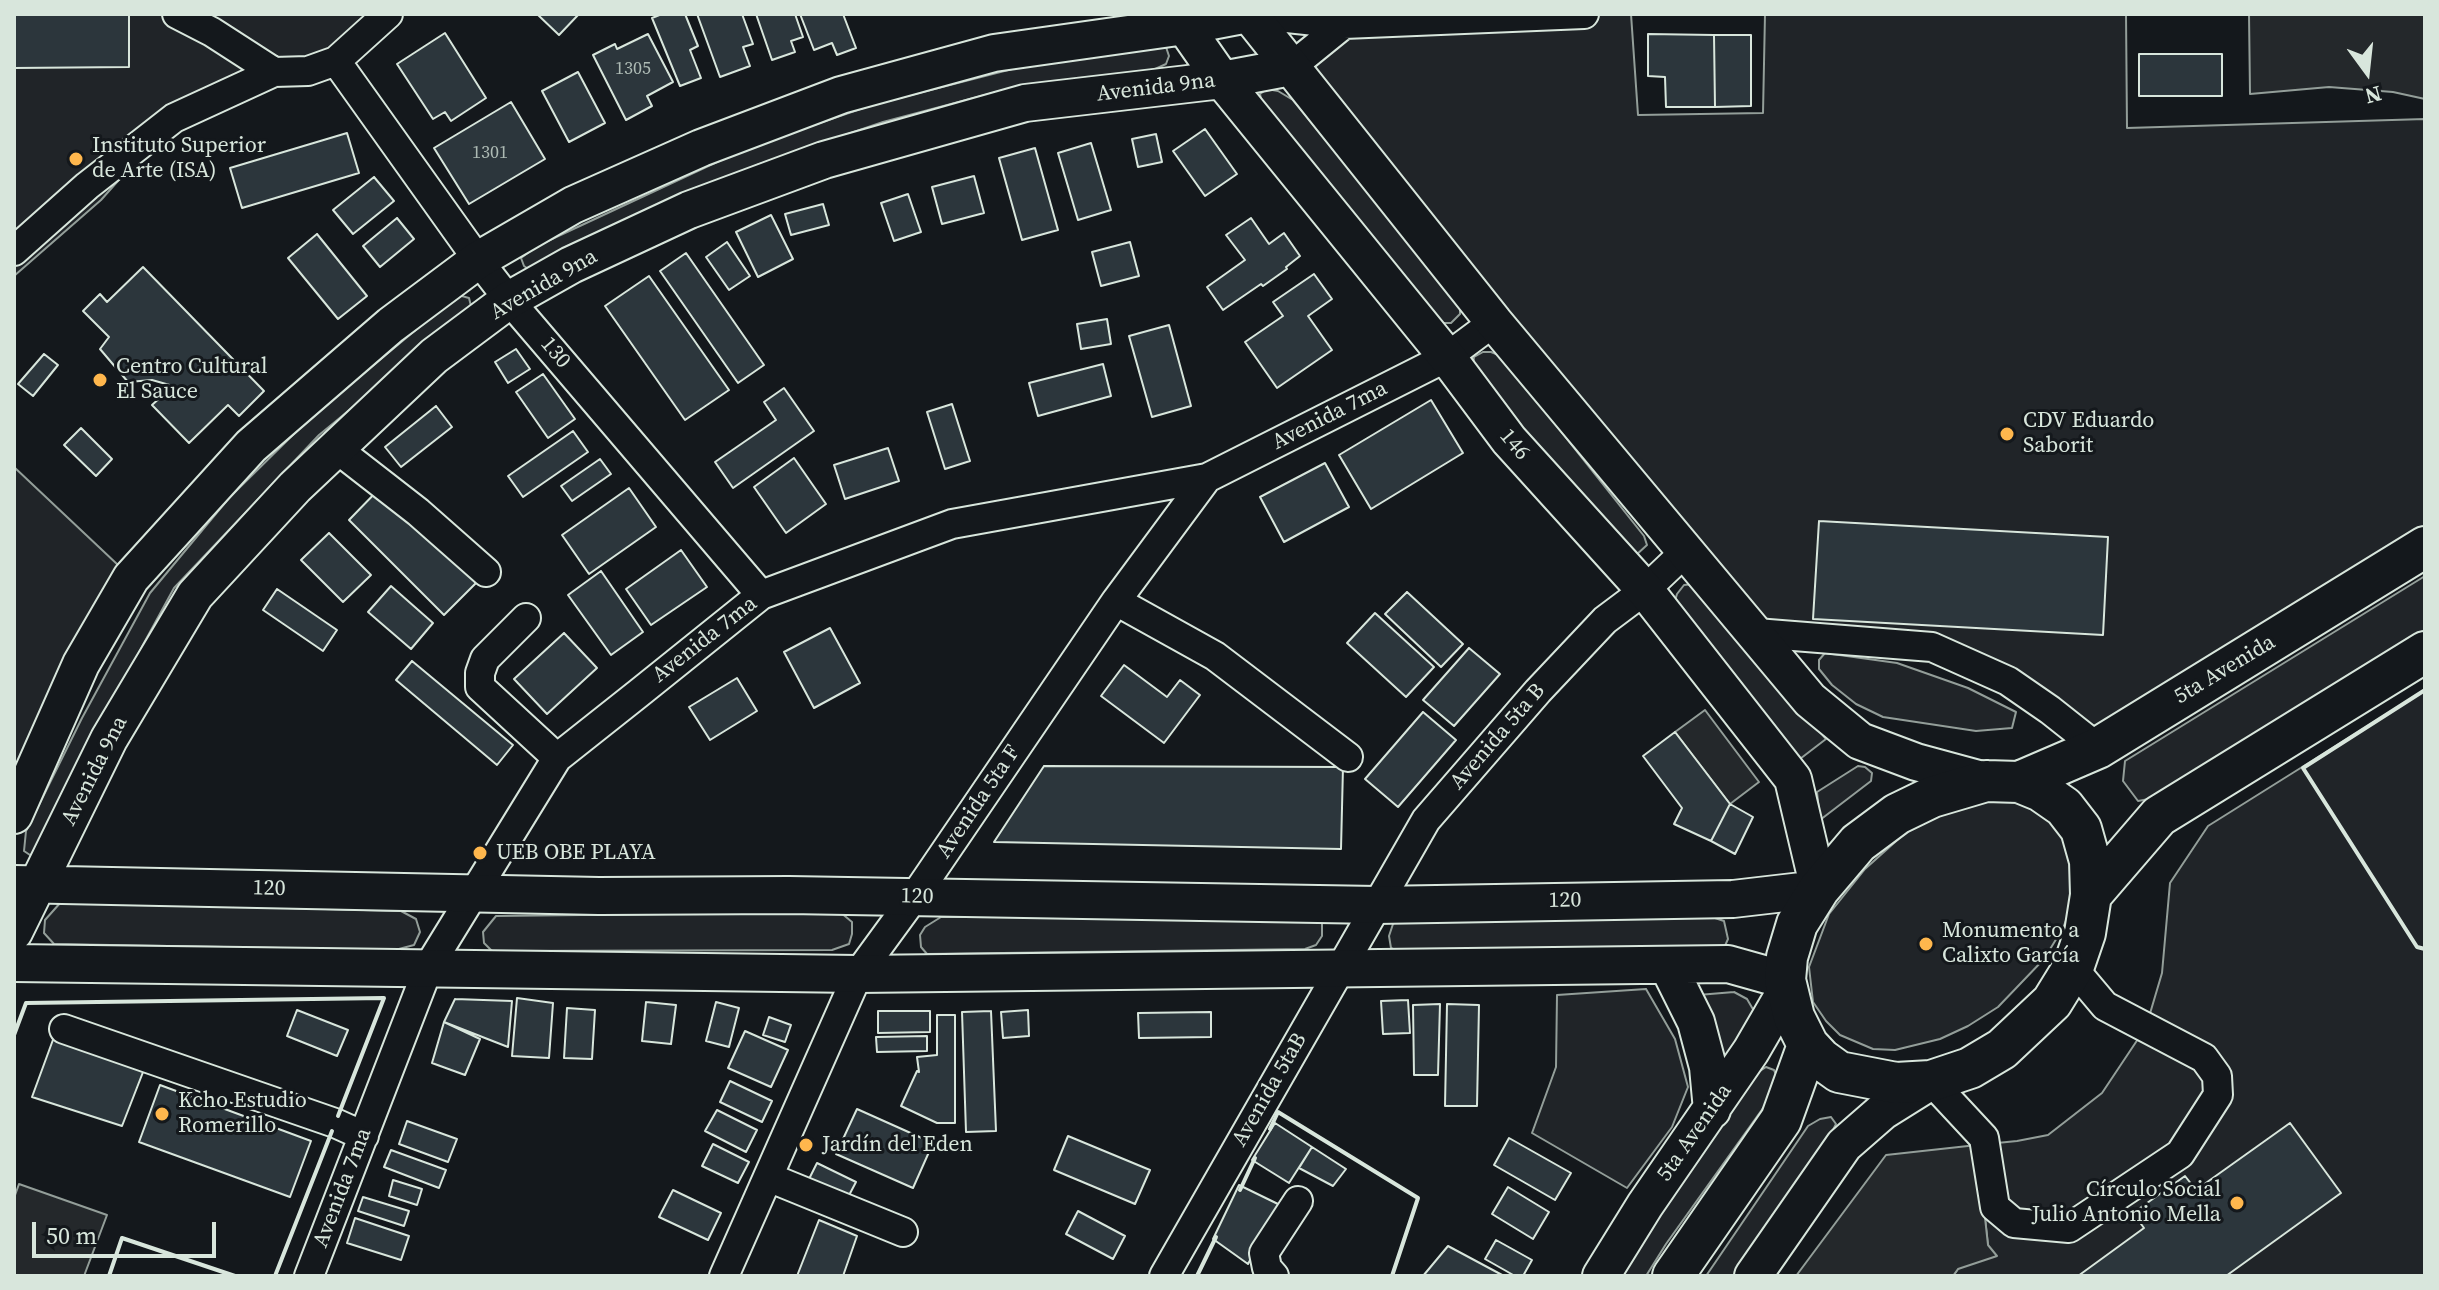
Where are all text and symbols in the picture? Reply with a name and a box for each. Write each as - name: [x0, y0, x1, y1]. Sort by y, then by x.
- north arrow: [2327, 32, 2407, 112]
- house number: 1305: [615, 58, 651, 80]
- street label: Avenida 9na: [1095, 68, 1217, 108]
- text: N: [2362, 79, 2385, 112]
- place label: Instituto Superior de Arte (ISA): [92, 133, 266, 184]
- house number: 1301: [472, 142, 508, 164]
- marker: Instituto Superior de Arte (ISA): [67, 150, 85, 168]
- street label: Avenida 9na: [486, 244, 602, 326]
- street label: 130: [534, 332, 576, 374]
- place label: Centro Cultural El Sauce: [116, 354, 268, 406]
- marker: Centro Cultural El Sauce: [91, 371, 109, 389]
- street label: Avenida 7ma: [1268, 376, 1392, 456]
- place label: CDV Eduardo Saborit: [2023, 408, 2154, 460]
- street label: 146: [1493, 424, 1535, 466]
- marker: CDV Eduardo Saborit: [1998, 425, 2016, 443]
- street label: Avenida 7ma: [647, 591, 763, 689]
- street label: 5ta Avenida: [2170, 630, 2280, 710]
- street label: Avenida 5ta B: [1445, 679, 1551, 795]
- street label: Avenida 9na: [56, 712, 134, 830]
- street label: Avenida 5ta F: [931, 740, 1027, 864]
- place label: UEB OBE PLAYA: [496, 840, 656, 866]
- marker: UEB OBE PLAYA: [471, 844, 489, 862]
- street label: 120: [252, 876, 286, 902]
- street label: 120: [900, 884, 934, 910]
- street label: 120: [1548, 888, 1582, 914]
- place label: Monumento a Calixto García: [1942, 918, 2080, 970]
- marker: Monumento a Calixto García: [1917, 935, 1935, 953]
- street label: Avenida 5taB: [1227, 1028, 1313, 1152]
- street label: 5ta Avenida: [1652, 1079, 1738, 1187]
- place label: Kcho Estudio Romerillo: [178, 1088, 307, 1140]
- marker: Kcho Estudio Romerillo: [153, 1105, 171, 1123]
- street label: Avenida 7ma: [308, 1125, 378, 1251]
- place label: Jardín del Eden: [822, 1132, 973, 1158]
- marker: Jardín del Eden: [797, 1136, 815, 1154]
- place label: Círculo Social Julio Antonio Mella: [2032, 1177, 2221, 1228]
- marker: Círculo Social Julio Antonio Mella: [2228, 1194, 2246, 1212]
- scale bar: [36, 1206, 220, 1256]
- text: 50 m: [46, 1219, 97, 1252]

